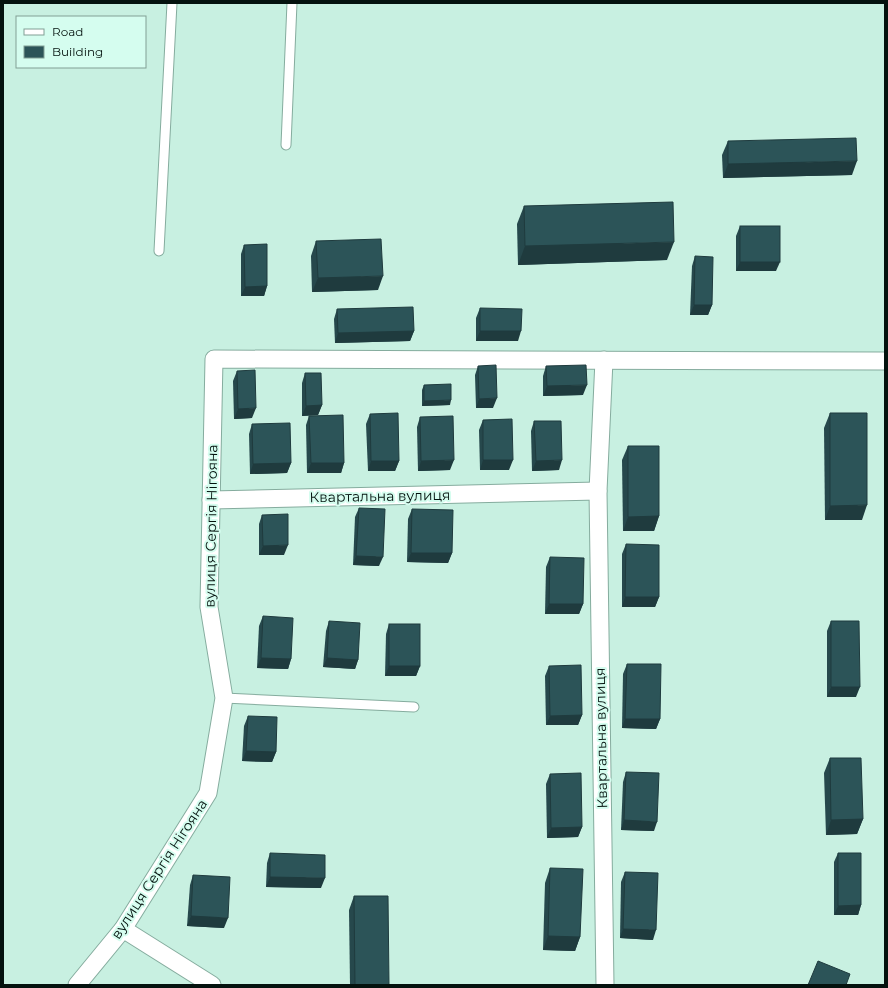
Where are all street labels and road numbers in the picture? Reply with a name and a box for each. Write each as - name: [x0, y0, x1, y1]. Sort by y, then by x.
- street label: вулиця Сергія Нігояна: [201, 444, 221, 608]
- street label: Квартальна вулиця: [309, 486, 451, 506]
- street label: Квартальна вулиця: [591, 667, 611, 809]
- street label: вулиця Сергія Нігояна: [107, 796, 211, 942]

